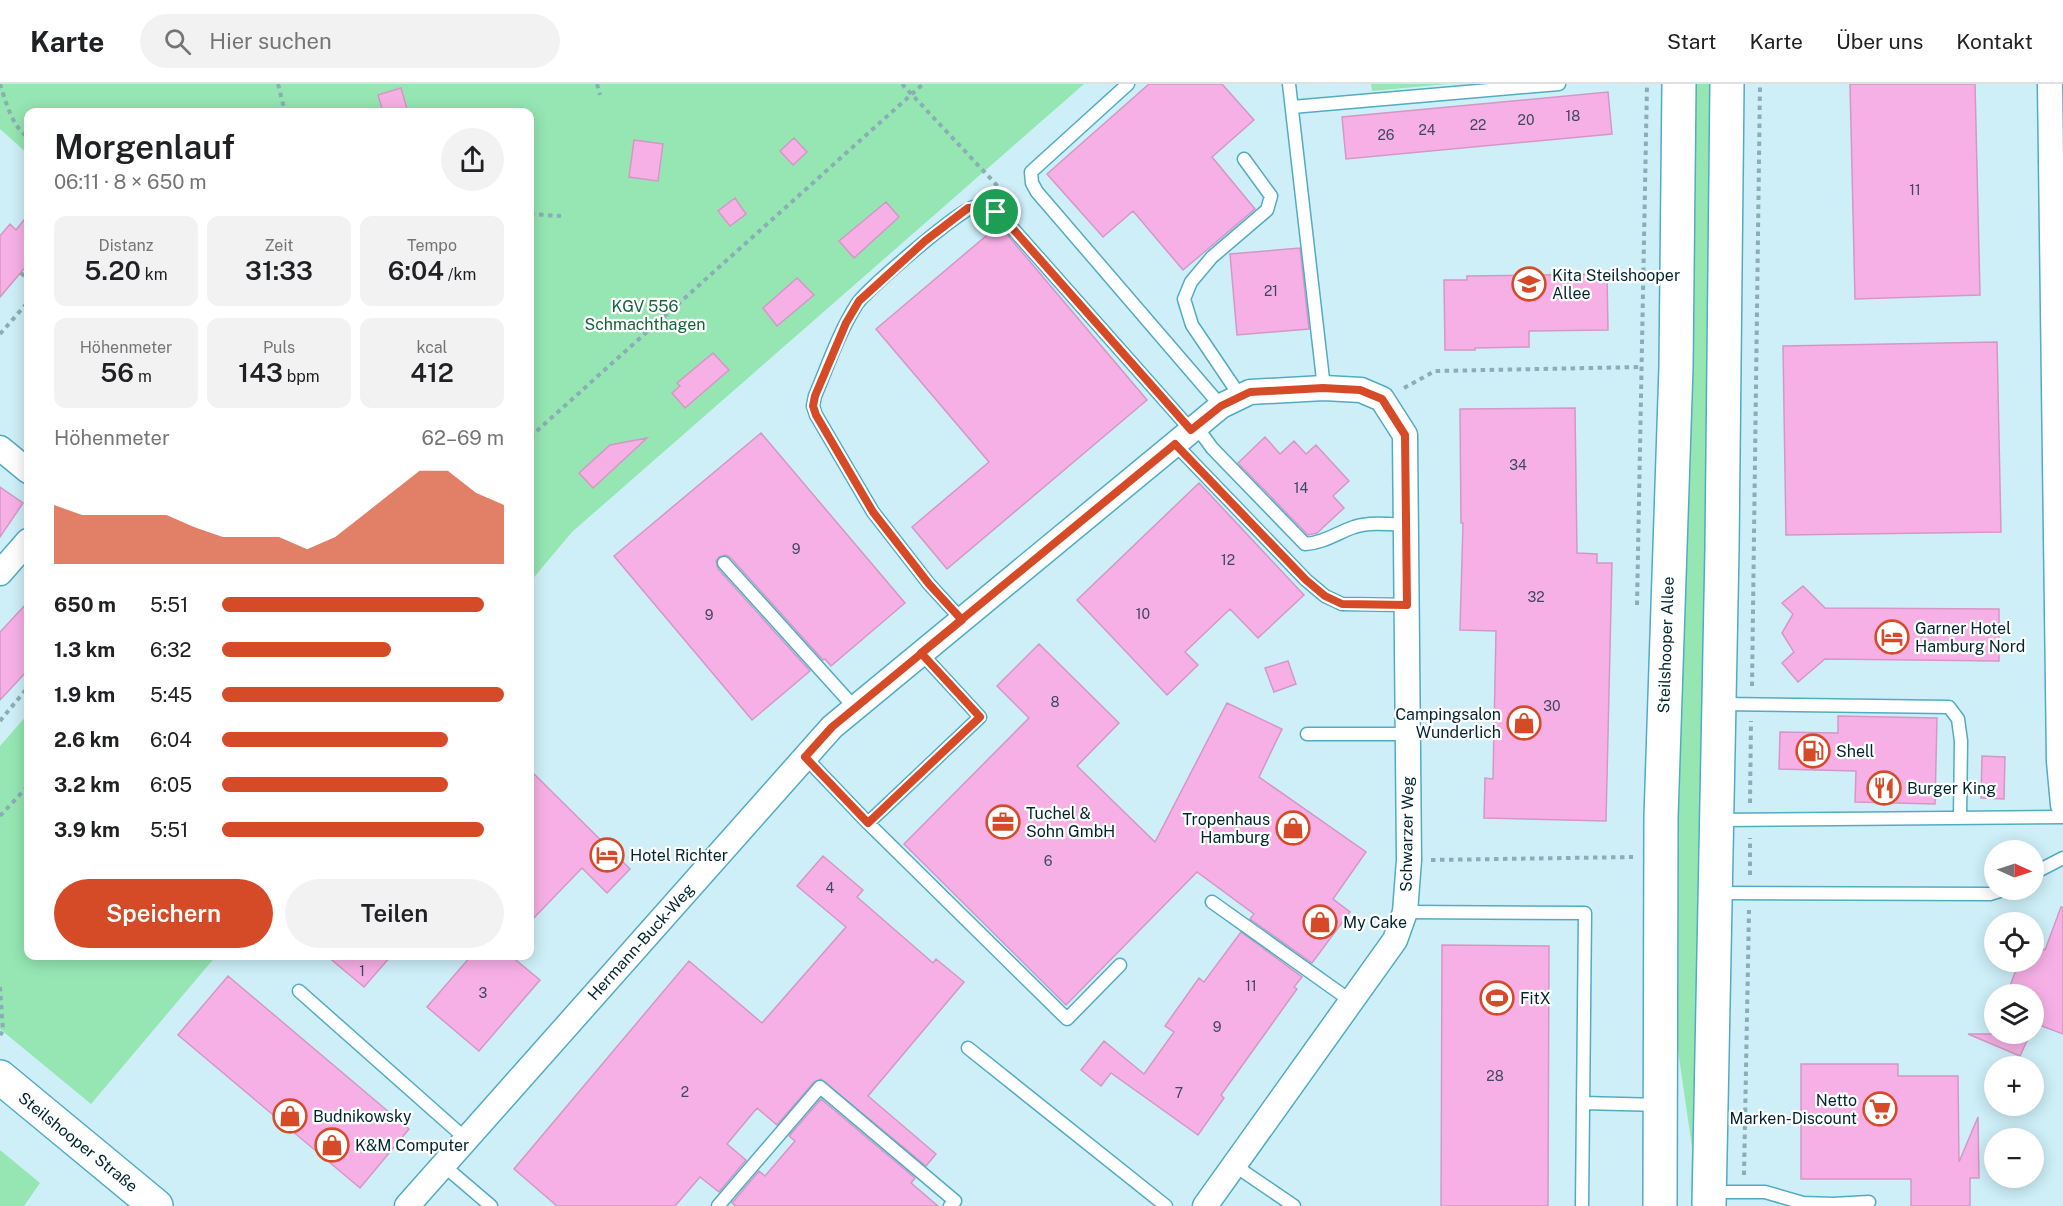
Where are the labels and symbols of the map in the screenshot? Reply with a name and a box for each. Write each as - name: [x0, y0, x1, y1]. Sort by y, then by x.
- house number: 18: [1566, 108, 1580, 124]
- house number: 20: [1518, 112, 1534, 128]
- house number: 22: [1470, 117, 1486, 133]
- house number: 24: [1418, 122, 1436, 138]
- house number: 26: [1377, 127, 1395, 143]
- house number: 11: [1909, 182, 1921, 198]
- pin: [970, 186, 1021, 237]
- school or university icon: Kita Steilshooper Allee: [1511, 266, 1547, 302]
- place label: Kita Steilshooper Allee: [1552, 266, 1680, 303]
- house number: 21: [1264, 283, 1278, 299]
- park label: KGV 556 Schmachthagen: [585, 297, 705, 334]
- house number: 34: [1509, 457, 1527, 473]
- house number: 14: [1294, 480, 1308, 496]
- house number: 9: [792, 541, 801, 557]
- house number: 12: [1221, 552, 1235, 568]
- street label: Steilshooper Allee: [1654, 576, 1678, 714]
- house number: 32: [1527, 589, 1545, 605]
- house number: 10: [1136, 606, 1150, 622]
- house number: 9: [705, 607, 714, 623]
- hotel icon: Garner Hotel Hamburg Nord: [1874, 619, 1910, 655]
- place label: Garner Hotel Hamburg Nord: [1915, 619, 2025, 656]
- house number: 8: [1050, 694, 1060, 710]
- house number: 30: [1543, 698, 1561, 714]
- place label: Campingsalon Wunderlich: [1395, 705, 1501, 742]
- shop icon: Campingsalon Wunderlich: [1506, 705, 1542, 741]
- fuel station icon: Shell: [1795, 733, 1831, 769]
- place label: Shell: [1836, 742, 1875, 761]
- restaurant icon: Burger King: [1866, 770, 1902, 806]
- street label: Schwarzer Weg: [1396, 776, 1418, 892]
- place label: Burger King: [1907, 779, 1996, 798]
- office icon: Tuchel & Sohn GmbH: [985, 804, 1021, 840]
- place label: Tuchel & Sohn GmbH: [1026, 804, 1115, 841]
- place label: Tropenhaus Hamburg: [1183, 810, 1270, 847]
- shop icon: Tropenhaus Hamburg: [1275, 810, 1311, 846]
- hotel icon: Hotel Richter: [589, 837, 625, 873]
- north arrow: [1984, 840, 2044, 900]
- place label: Hotel Richter: [630, 846, 728, 865]
- house number: 6: [1044, 853, 1053, 869]
- street label: Hermann-Buck-Weg: [584, 880, 698, 1004]
- house number: 4: [826, 880, 835, 896]
- shop icon: My Cake: [1302, 904, 1338, 940]
- place label: My Cake: [1343, 913, 1407, 932]
- house number: 1: [359, 963, 365, 979]
- house number: 11: [1245, 978, 1257, 994]
- sports icon: FitX: [1479, 980, 1515, 1016]
- house number: 3: [479, 985, 488, 1001]
- place label: FitX: [1520, 989, 1551, 1008]
- house number: 9: [1213, 1019, 1222, 1035]
- house number: 28: [1486, 1068, 1504, 1084]
- house number: 2: [681, 1084, 689, 1100]
- house number: 7: [1175, 1085, 1183, 1101]
- street label: Steilshooper Straße: [14, 1088, 142, 1196]
- place label: Netto Marken-Discount: [1730, 1091, 1857, 1128]
- supermarket icon: Netto Marken-Discount: [1862, 1091, 1898, 1127]
- shop icon: Budnikowsky: [272, 1098, 308, 1134]
- place label: Budnikowsky: [313, 1107, 412, 1126]
- shop icon: K&M Computer: [314, 1127, 350, 1163]
- place label: K&M Computer: [355, 1136, 469, 1155]

